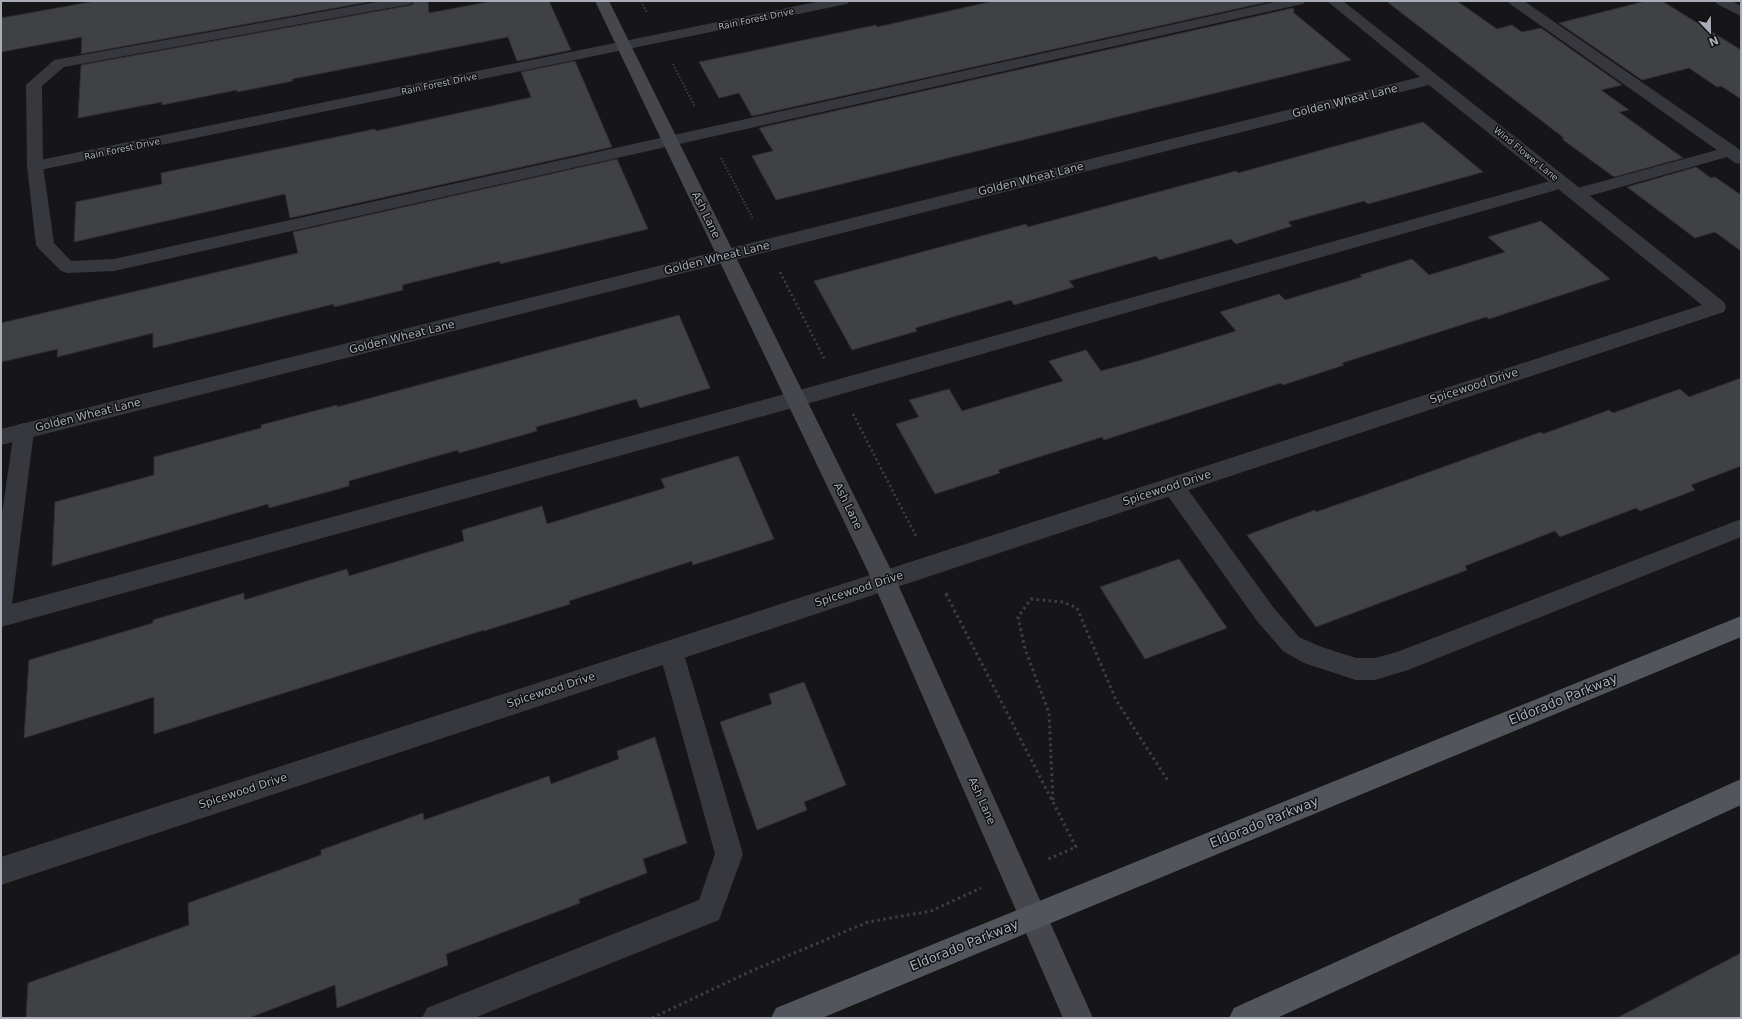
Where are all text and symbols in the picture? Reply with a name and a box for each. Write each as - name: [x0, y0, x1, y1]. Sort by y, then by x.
- street label: Rain Forest Drive: [717, 6, 795, 32]
- north arrow: [1690, 12, 1730, 52]
- text: N: [1707, 33, 1720, 49]
- street label: Rain Forest Drive: [400, 71, 478, 97]
- street label: Golden Wheat Lane: [1291, 82, 1399, 120]
- street label: Wind Flower Lane: [1492, 125, 1561, 183]
- street label: Rain Forest Drive: [83, 136, 161, 162]
- street label: Golden Wheat Lane: [977, 160, 1085, 198]
- street label: Ash Lane: [689, 190, 723, 241]
- street label: Golden Wheat Lane: [663, 239, 771, 277]
- street label: Golden Wheat Lane: [348, 318, 456, 356]
- street label: Spicewood Drive: [1428, 366, 1520, 406]
- street label: Golden Wheat Lane: [34, 396, 142, 434]
- street label: Spicewood Drive: [1121, 468, 1213, 508]
- street label: Ash Lane: [831, 481, 865, 532]
- street label: Spicewood Drive: [813, 569, 905, 609]
- street label: Spicewood Drive: [505, 670, 597, 710]
- street label: Eldorado Parkway: [1506, 670, 1620, 728]
- street label: Spicewood Drive: [197, 771, 289, 811]
- street label: Ash Lane: [966, 775, 998, 827]
- street label: Eldorado Parkway: [1207, 793, 1321, 851]
- street label: Eldorado Parkway: [907, 916, 1021, 974]

